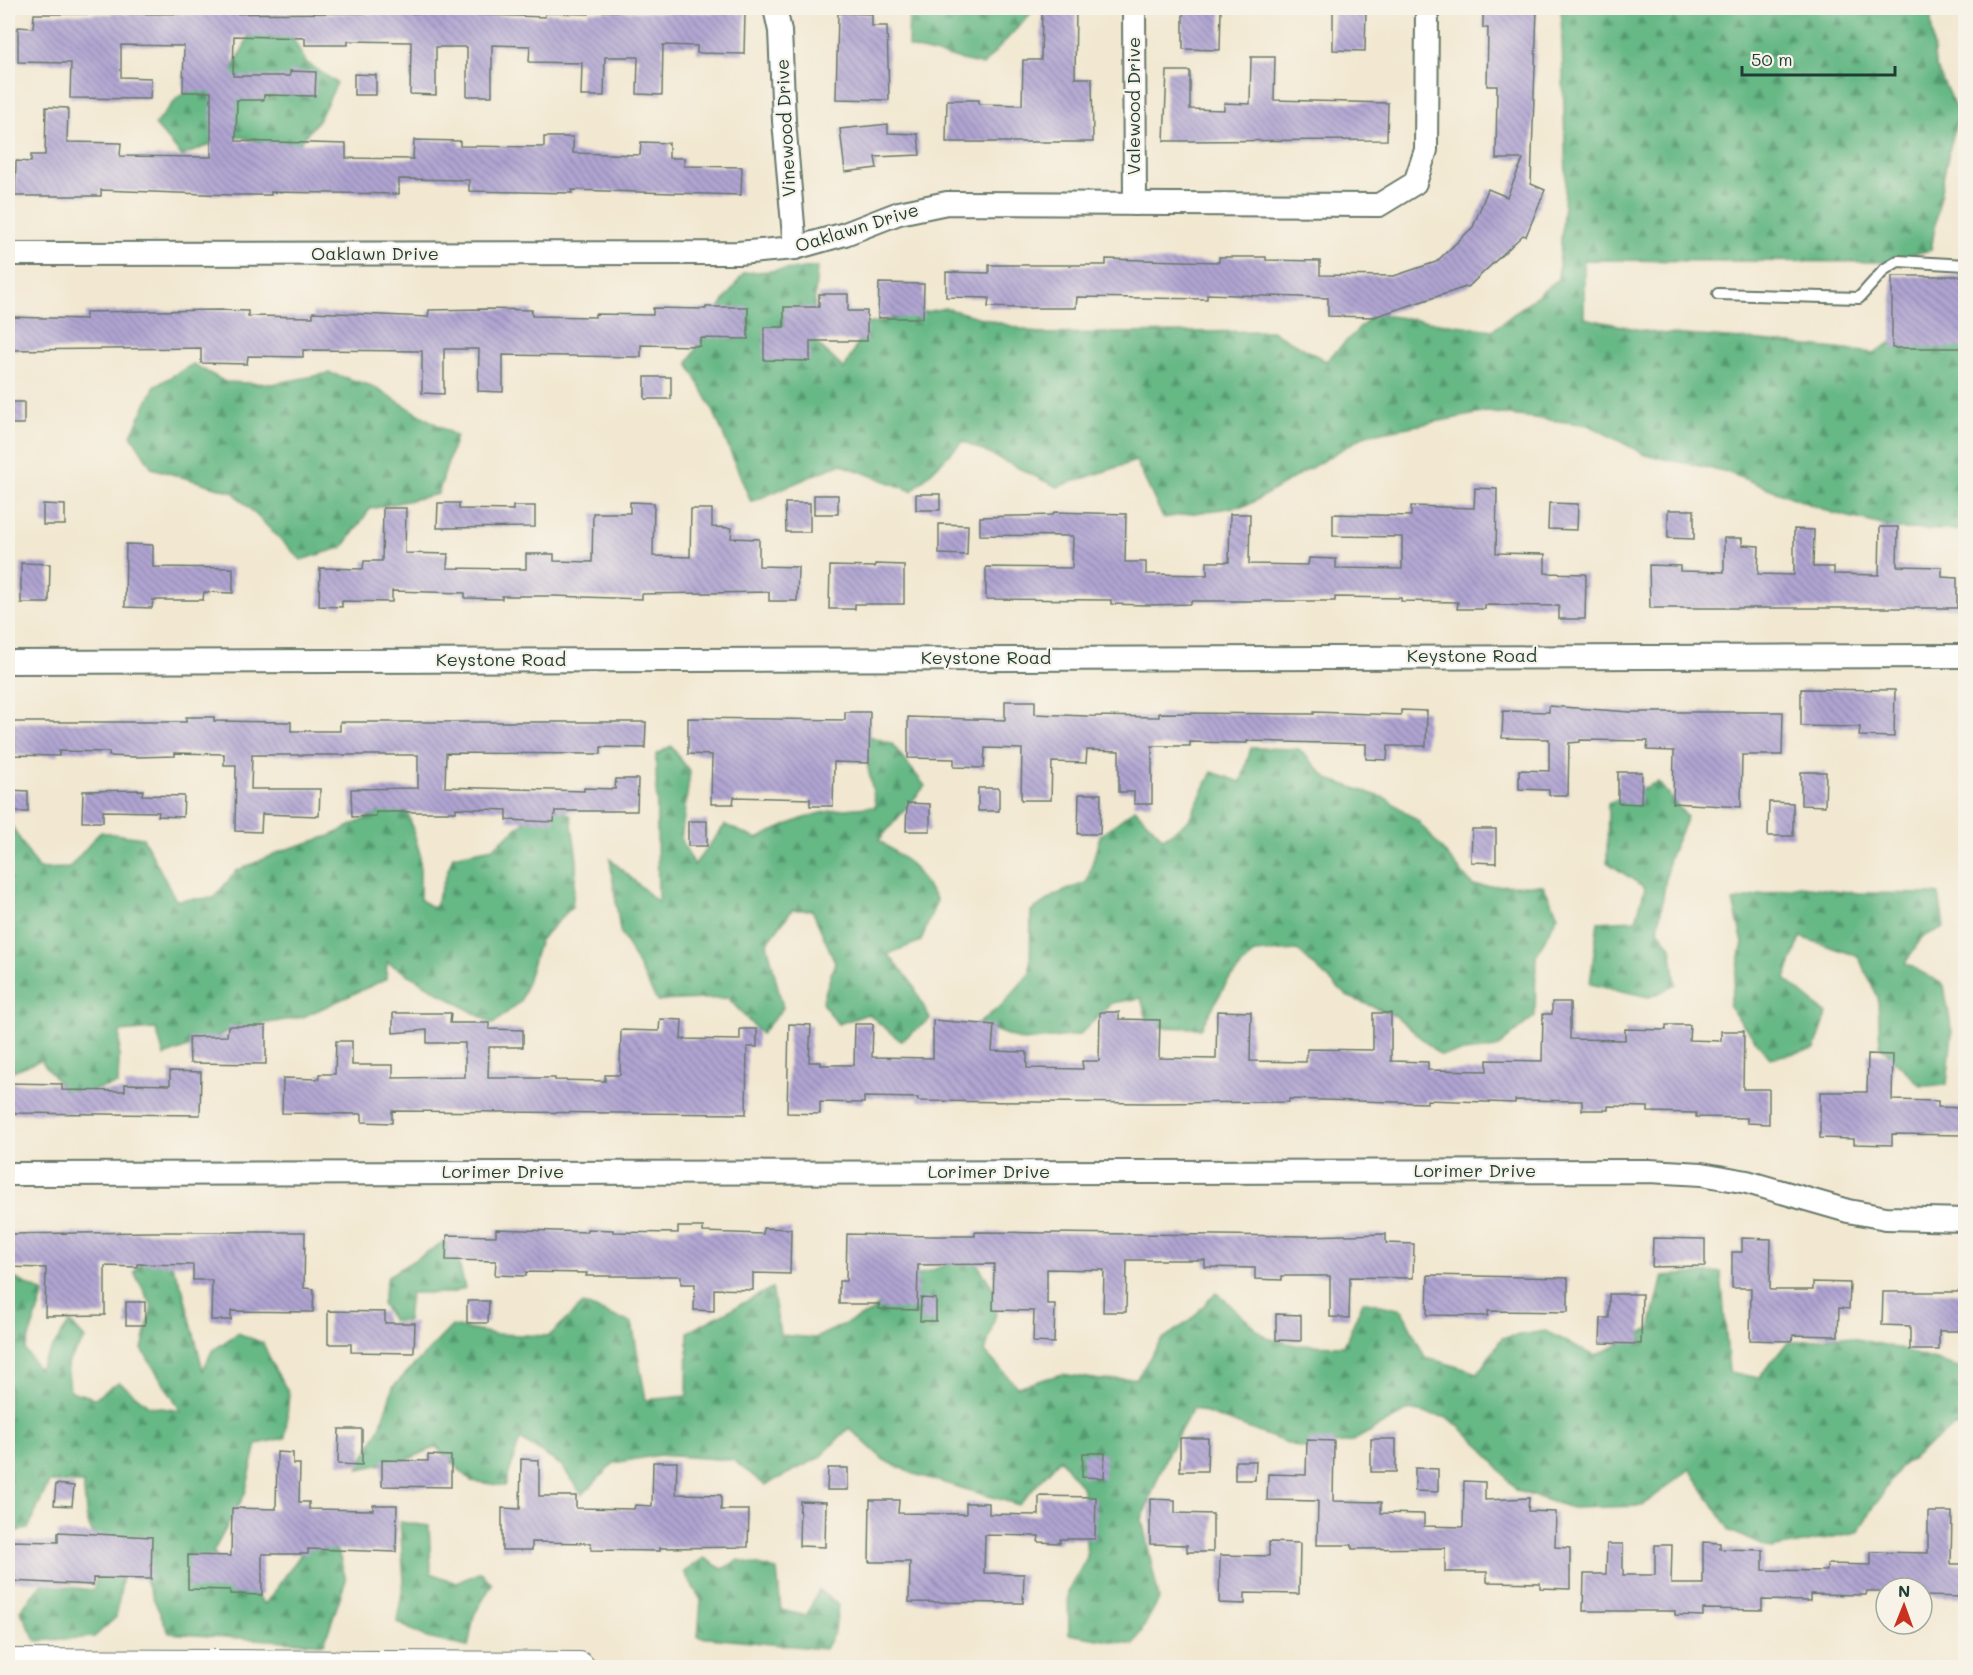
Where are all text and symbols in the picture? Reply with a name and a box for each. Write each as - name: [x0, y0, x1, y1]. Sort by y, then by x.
- street label: Valewood Drive: [1121, 37, 1145, 175]
- scale bar: [1742, 39, 1895, 77]
- text: 50 m: [1751, 47, 1793, 71]
- street label: Vinewood Drive: [769, 58, 801, 198]
- street label: Oaklawn Drive: [792, 197, 921, 257]
- street label: Oaklawn Drive: [311, 241, 439, 265]
- street label: Keystone Road: [1407, 643, 1537, 667]
- street label: Keystone Road: [921, 645, 1051, 669]
- street label: Keystone Road: [436, 647, 566, 671]
- street label: Lorimer Drive: [1414, 1158, 1536, 1182]
- street label: Lorimer Drive: [442, 1159, 564, 1183]
- street label: Lorimer Drive: [928, 1159, 1050, 1183]
- north arrow: [1874, 1576, 1934, 1636]
- text: N: [1898, 1580, 1911, 1601]

